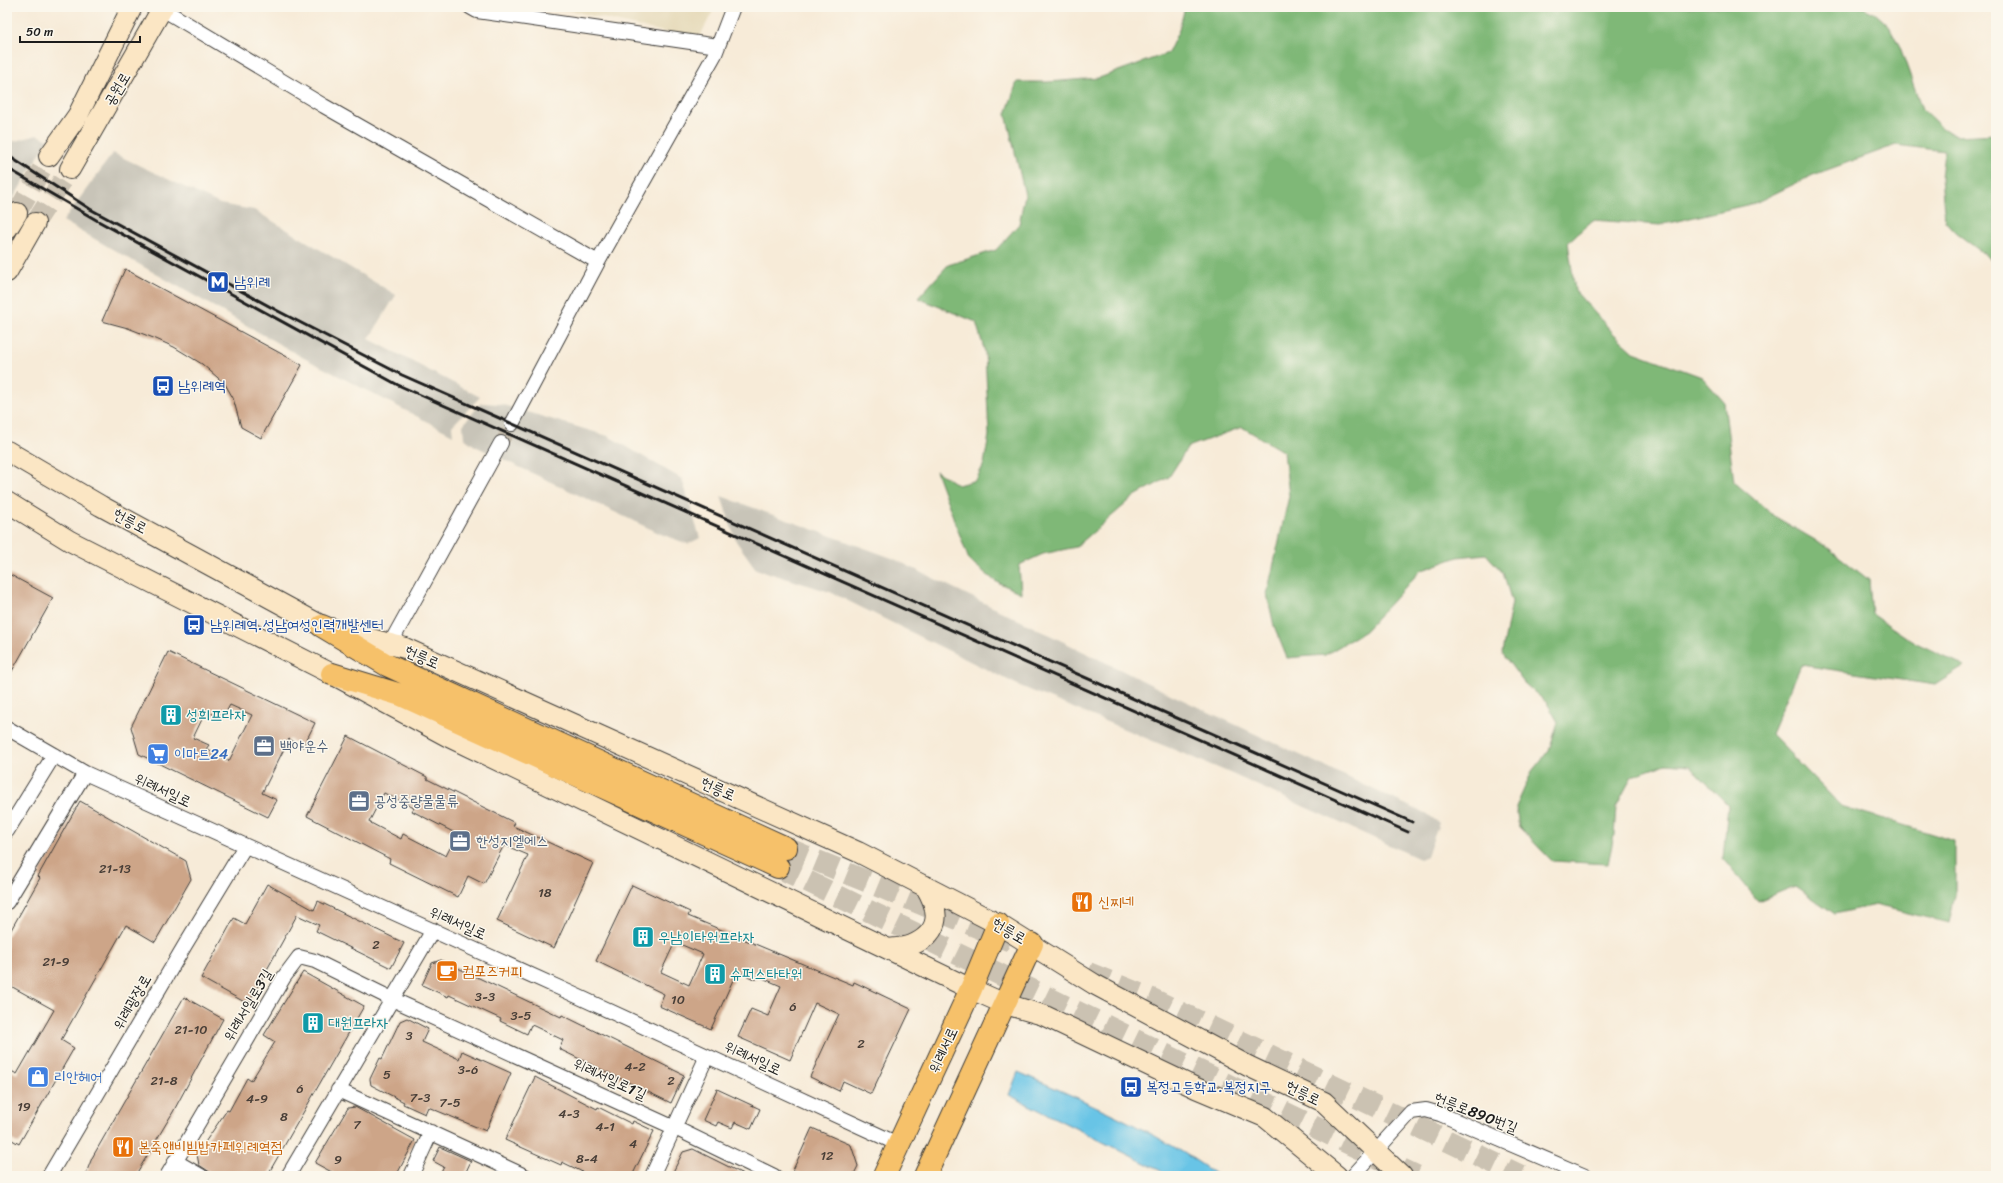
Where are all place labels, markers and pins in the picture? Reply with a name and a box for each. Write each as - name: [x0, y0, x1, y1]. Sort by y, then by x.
- metro station icon: 남위례: [205, 269, 231, 295]
- place label: 남위례: [234, 269, 270, 295]
- bus stop icon: 남위례역: [150, 373, 176, 399]
- place label: 남위례역: [178, 373, 226, 399]
- bus stop icon: 남위례역.성남여성인력개발센터: [181, 612, 207, 638]
- place label: 남위례역.성남여성인력개발센터: [210, 612, 384, 638]
- building icon: 성희프라자: [158, 702, 184, 728]
- place label: 성희프라자: [186, 702, 246, 728]
- office icon: 백야운수: [251, 733, 277, 759]
- place label: 백야운수: [280, 733, 328, 759]
- supermarket icon: 이마트24: [145, 741, 171, 767]
- place label: 이마트24: [174, 741, 228, 767]
- office icon: 공성중량물물류: [346, 788, 372, 814]
- place label: 공성중량물물류: [374, 788, 459, 814]
- office icon: 한성지엘에스: [447, 828, 473, 854]
- place label: 한성지엘에스: [476, 828, 548, 854]
- restaurant icon: 신찌네: [1069, 889, 1095, 915]
- place label: 신찌네: [1098, 889, 1134, 915]
- building icon: 우남이타워프라자: [630, 924, 656, 950]
- place label: 우남이타워프라자: [658, 924, 755, 950]
- cafe icon: 컴포즈커피: [434, 958, 460, 984]
- place label: 컴포즈커피: [462, 958, 522, 984]
- building icon: 슈퍼스타타워: [702, 961, 728, 987]
- place label: 슈퍼스타타워: [730, 961, 802, 987]
- building icon: 대원프라자: [300, 1010, 326, 1036]
- place label: 대원프라자: [328, 1010, 388, 1036]
- shop icon: 리안헤어: [25, 1064, 51, 1090]
- place label: 리안헤어: [54, 1064, 102, 1090]
- bus stop icon: 복정고등학교.복정지구: [1118, 1074, 1144, 1100]
- place label: 복정고등학교.복정지구: [1146, 1074, 1271, 1100]
- restaurant icon: 본죽앤비빔밥카페위례역점: [110, 1134, 136, 1160]
- place label: 본죽앤비빔밥카페위례역점: [138, 1134, 283, 1160]

